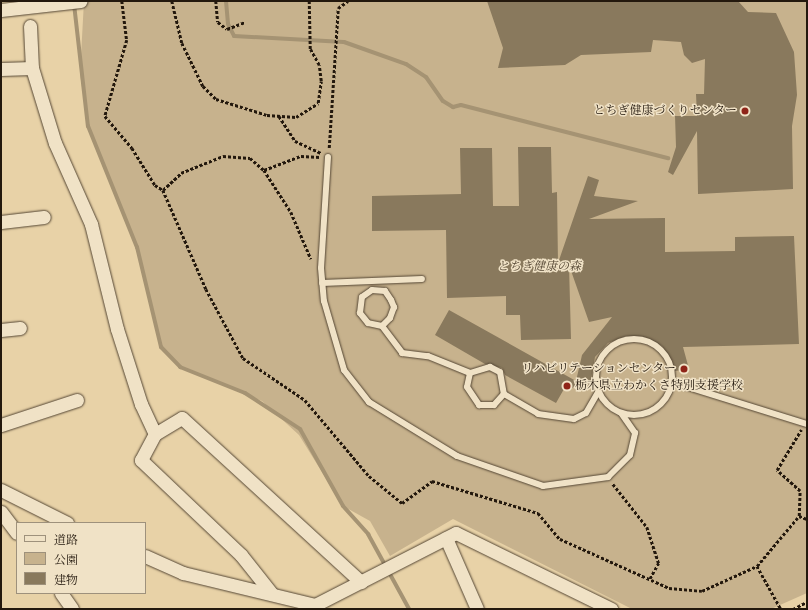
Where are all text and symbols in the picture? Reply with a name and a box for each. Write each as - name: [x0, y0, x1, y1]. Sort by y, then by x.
- place label: とちぎ健康づくりセンター: [593, 104, 737, 118]
- marker: とちぎ健康づくりセンター: [740, 106, 750, 116]
- park label: とちぎ健康の森: [497, 260, 581, 274]
- place label: リハビリテーションセンター: [520, 362, 676, 376]
- marker: リハビリテーションセンター: [679, 364, 689, 374]
- place label: 栃木県立わかくさ特別支援学校: [575, 379, 743, 393]
- marker: 栃木県立わかくさ特別支援学校: [562, 381, 572, 391]
- legend: [16, 522, 146, 594]
- text: 道路: [54, 533, 78, 547]
- text: 公園: [54, 553, 78, 567]
- text: 建物: [54, 573, 78, 587]

